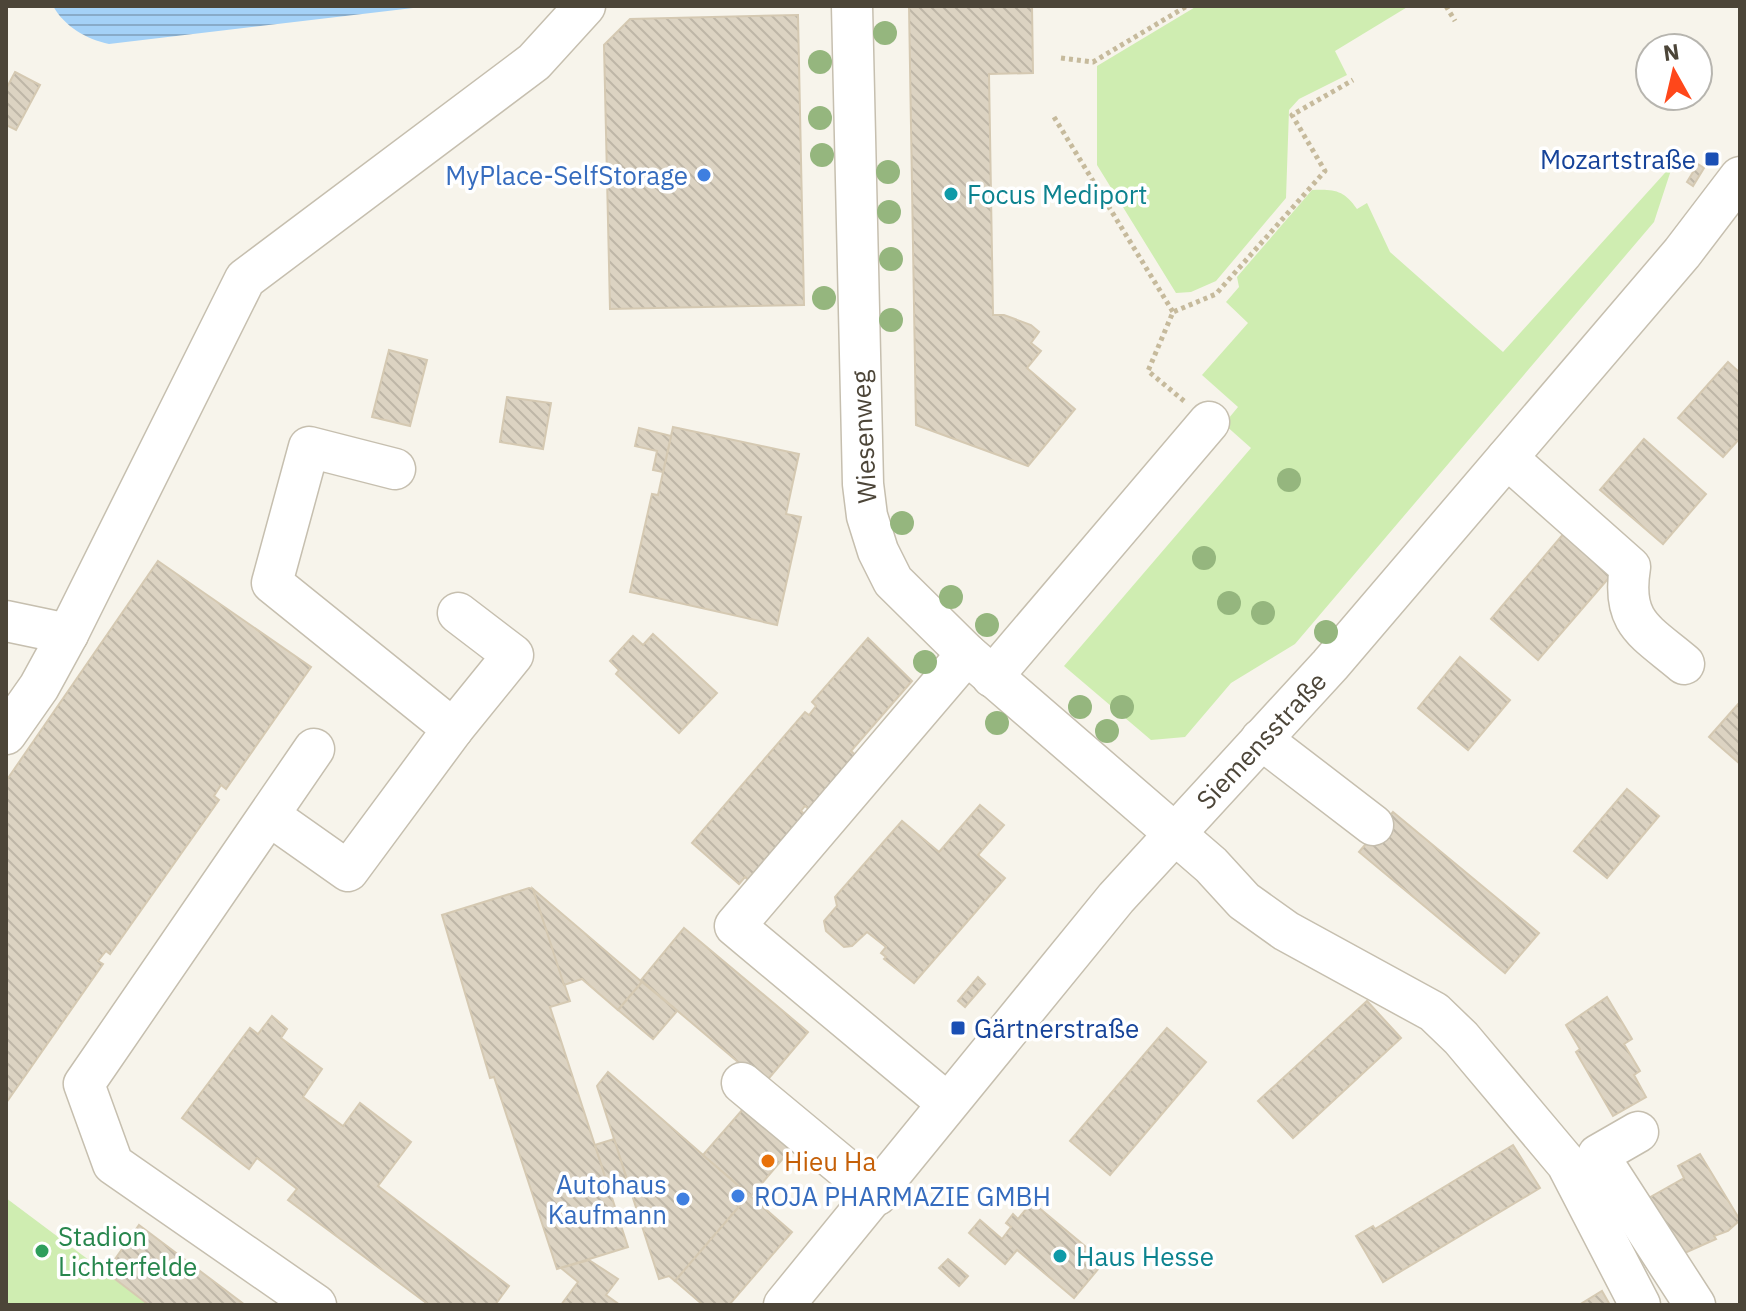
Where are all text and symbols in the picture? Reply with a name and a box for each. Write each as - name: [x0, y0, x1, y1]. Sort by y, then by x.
- north arrow: [1634, 32, 1714, 112]
- text: N: [1661, 36, 1681, 67]
- place label: Mozartstraße: [1540, 142, 1696, 176]
- marker: Mozartstraße: [1703, 150, 1721, 168]
- place label: MyPlace-SelfStorage: [445, 158, 688, 192]
- marker: MyPlace-SelfStorage: [695, 166, 713, 184]
- place label: Focus Mediport: [967, 177, 1147, 211]
- marker: Focus Mediport: [942, 185, 960, 203]
- street label: Wiesenweg: [843, 369, 883, 504]
- street label: Siemensstraße: [1189, 664, 1333, 816]
- place label: Gärtnerstraße: [974, 1011, 1139, 1045]
- marker: Gärtnerstraße: [949, 1019, 967, 1037]
- place label: Hieu Ha: [784, 1144, 876, 1178]
- marker: Hieu Ha: [759, 1152, 777, 1170]
- place label: Autohaus Kaufmann: [548, 1167, 667, 1231]
- place label: ROJA PHARMAZIE GMBH: [754, 1179, 1051, 1213]
- marker: ROJA PHARMAZIE GMBH: [729, 1187, 747, 1205]
- marker: Autohaus Kaufmann: [674, 1190, 692, 1208]
- place label: Stadion Lichterfelde: [58, 1219, 197, 1283]
- place label: Haus Hesse: [1076, 1239, 1214, 1273]
- marker: Stadion Lichterfelde: [33, 1242, 51, 1260]
- marker: Haus Hesse: [1051, 1247, 1069, 1265]

